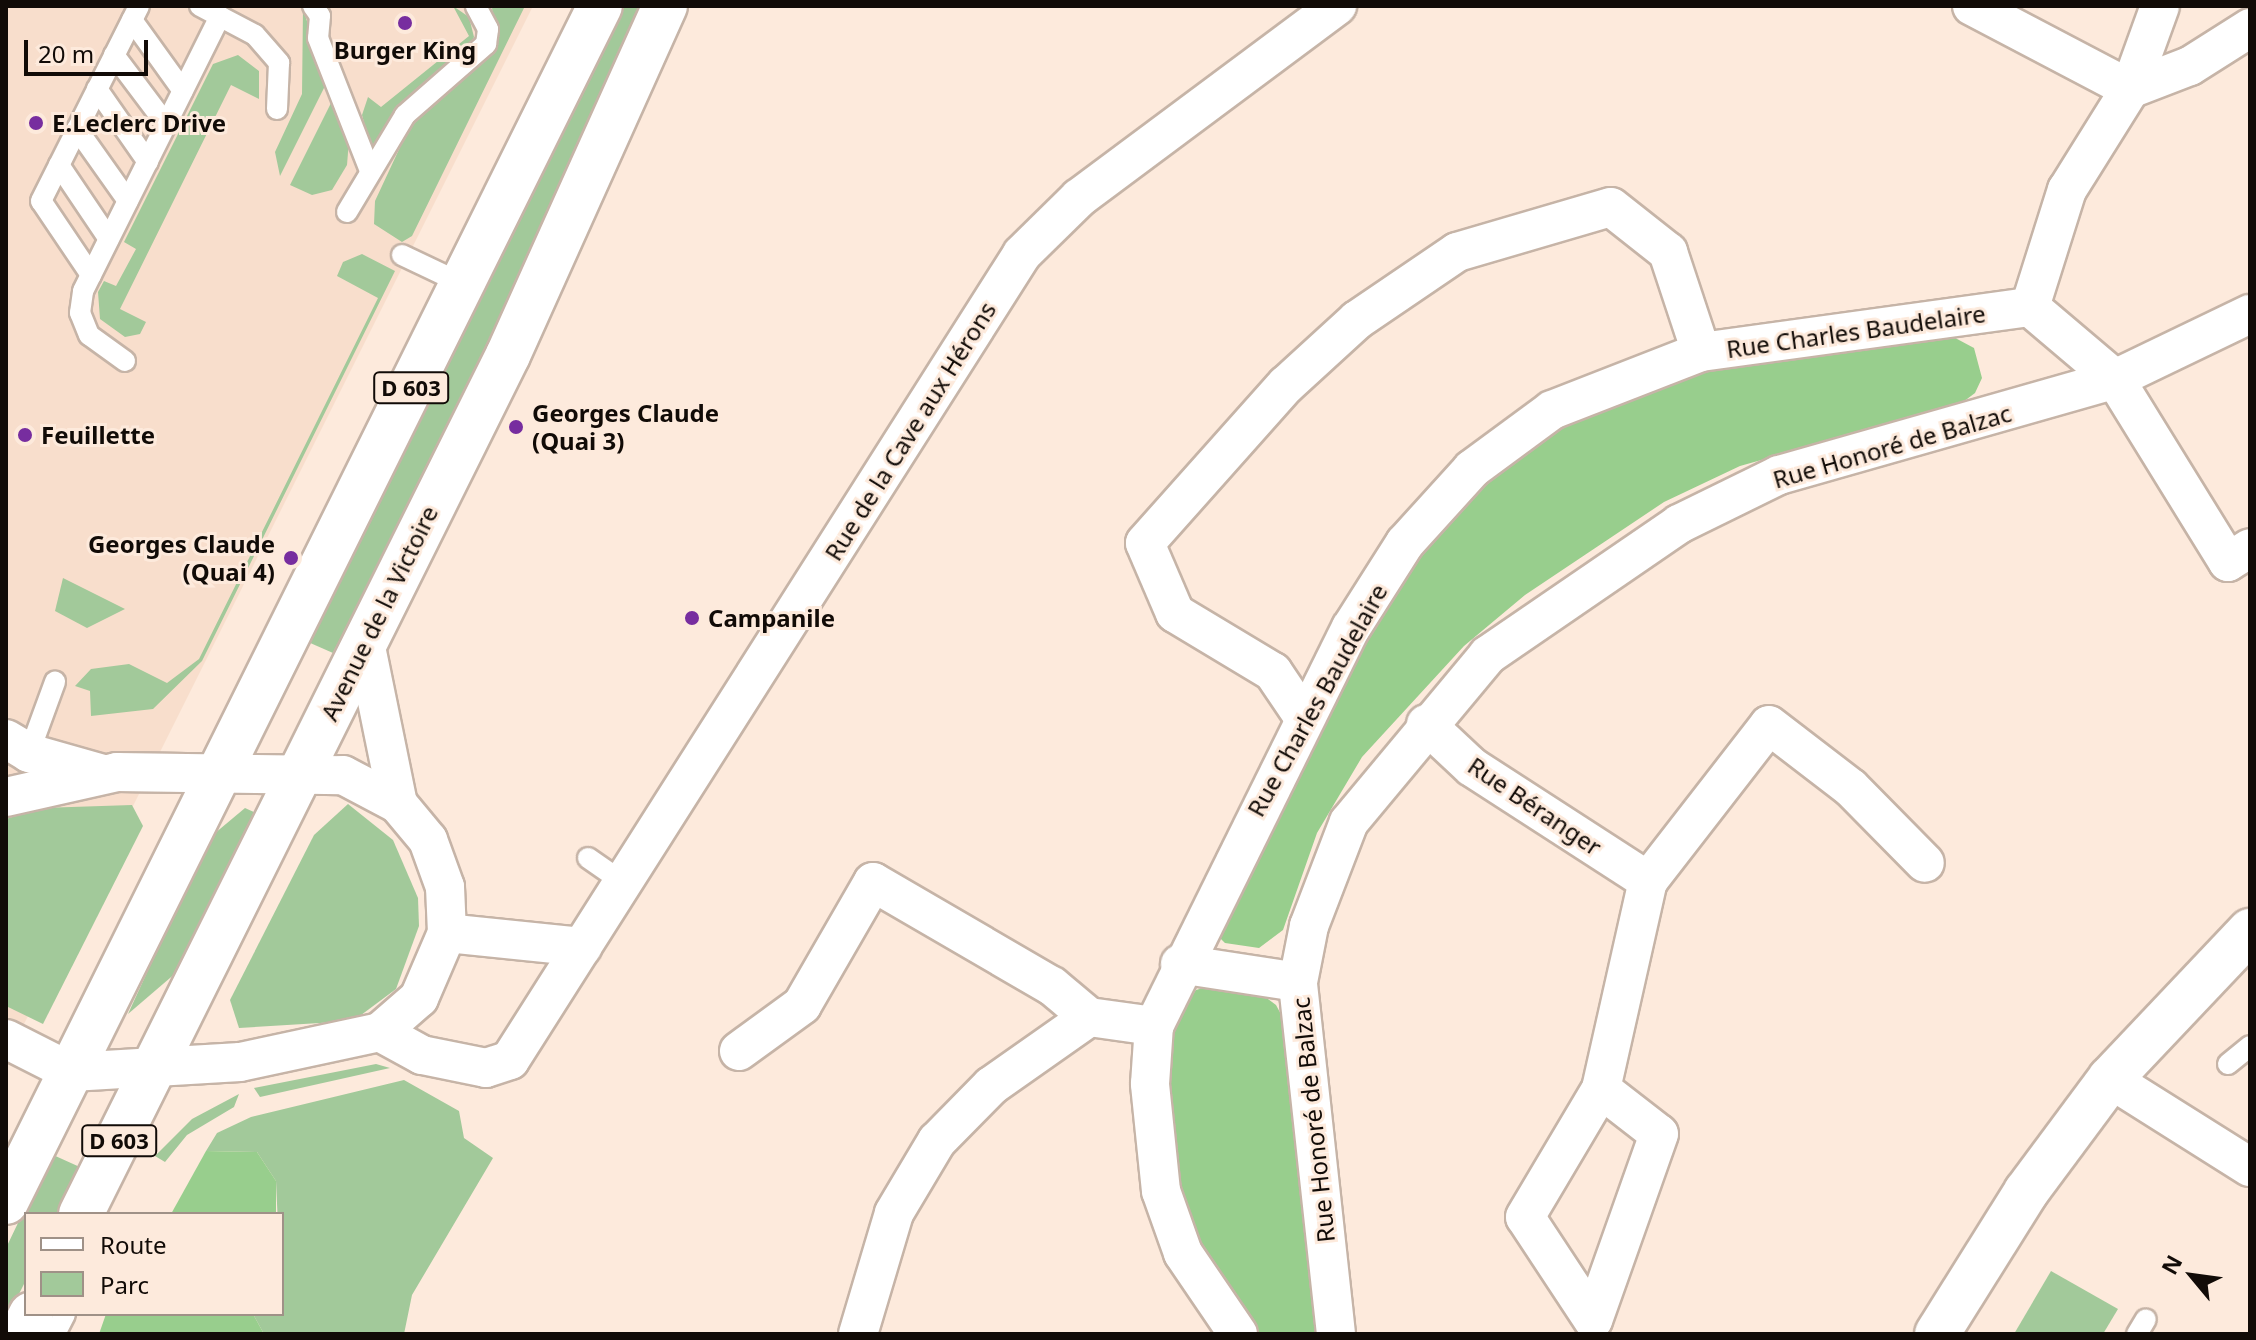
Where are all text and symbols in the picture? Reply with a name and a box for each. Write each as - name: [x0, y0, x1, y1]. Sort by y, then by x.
- marker: Burger King: [396, 14, 414, 32]
- scale bar: [28, 24, 152, 74]
- place label: Burger King: [334, 36, 476, 64]
- text: 20 m: [38, 37, 94, 70]
- place label: E.Leclerc Drive: [52, 109, 226, 137]
- marker: E.Leclerc Drive: [27, 114, 45, 132]
- street label: Rue de la Cave aux Hérons: [818, 296, 1002, 566]
- street label: Rue Charles Baudelaire: [1725, 299, 1987, 363]
- road number: D 603: [373, 370, 449, 406]
- street label: Rue Honoré de Balzac: [1770, 398, 2014, 494]
- place label: Georges Claude (Quai 3): [532, 399, 719, 455]
- marker: Georges Claude (Quai 3): [507, 418, 525, 436]
- place label: Feuillette: [41, 421, 155, 449]
- marker: Feuillette: [16, 426, 34, 444]
- street label: Avenue de la Victoire: [314, 501, 444, 725]
- place label: Georges Claude (Quai 4): [88, 530, 275, 586]
- marker: Georges Claude (Quai 4): [282, 549, 300, 567]
- street label: Rue Charles Baudelaire: [1241, 579, 1393, 821]
- place label: Campanile: [708, 604, 835, 632]
- marker: Campanile: [683, 609, 701, 627]
- street label: Rue Béranger: [1463, 751, 1607, 861]
- street label: Rue Honoré de Balzac: [1286, 996, 1340, 1244]
- road number: D 603: [81, 1123, 157, 1159]
- legend: [24, 1212, 284, 1316]
- text: Route: [100, 1228, 166, 1261]
- north arrow: [2152, 1236, 2232, 1316]
- text: N: [2154, 1249, 2188, 1279]
- text: Parc: [100, 1268, 149, 1301]

